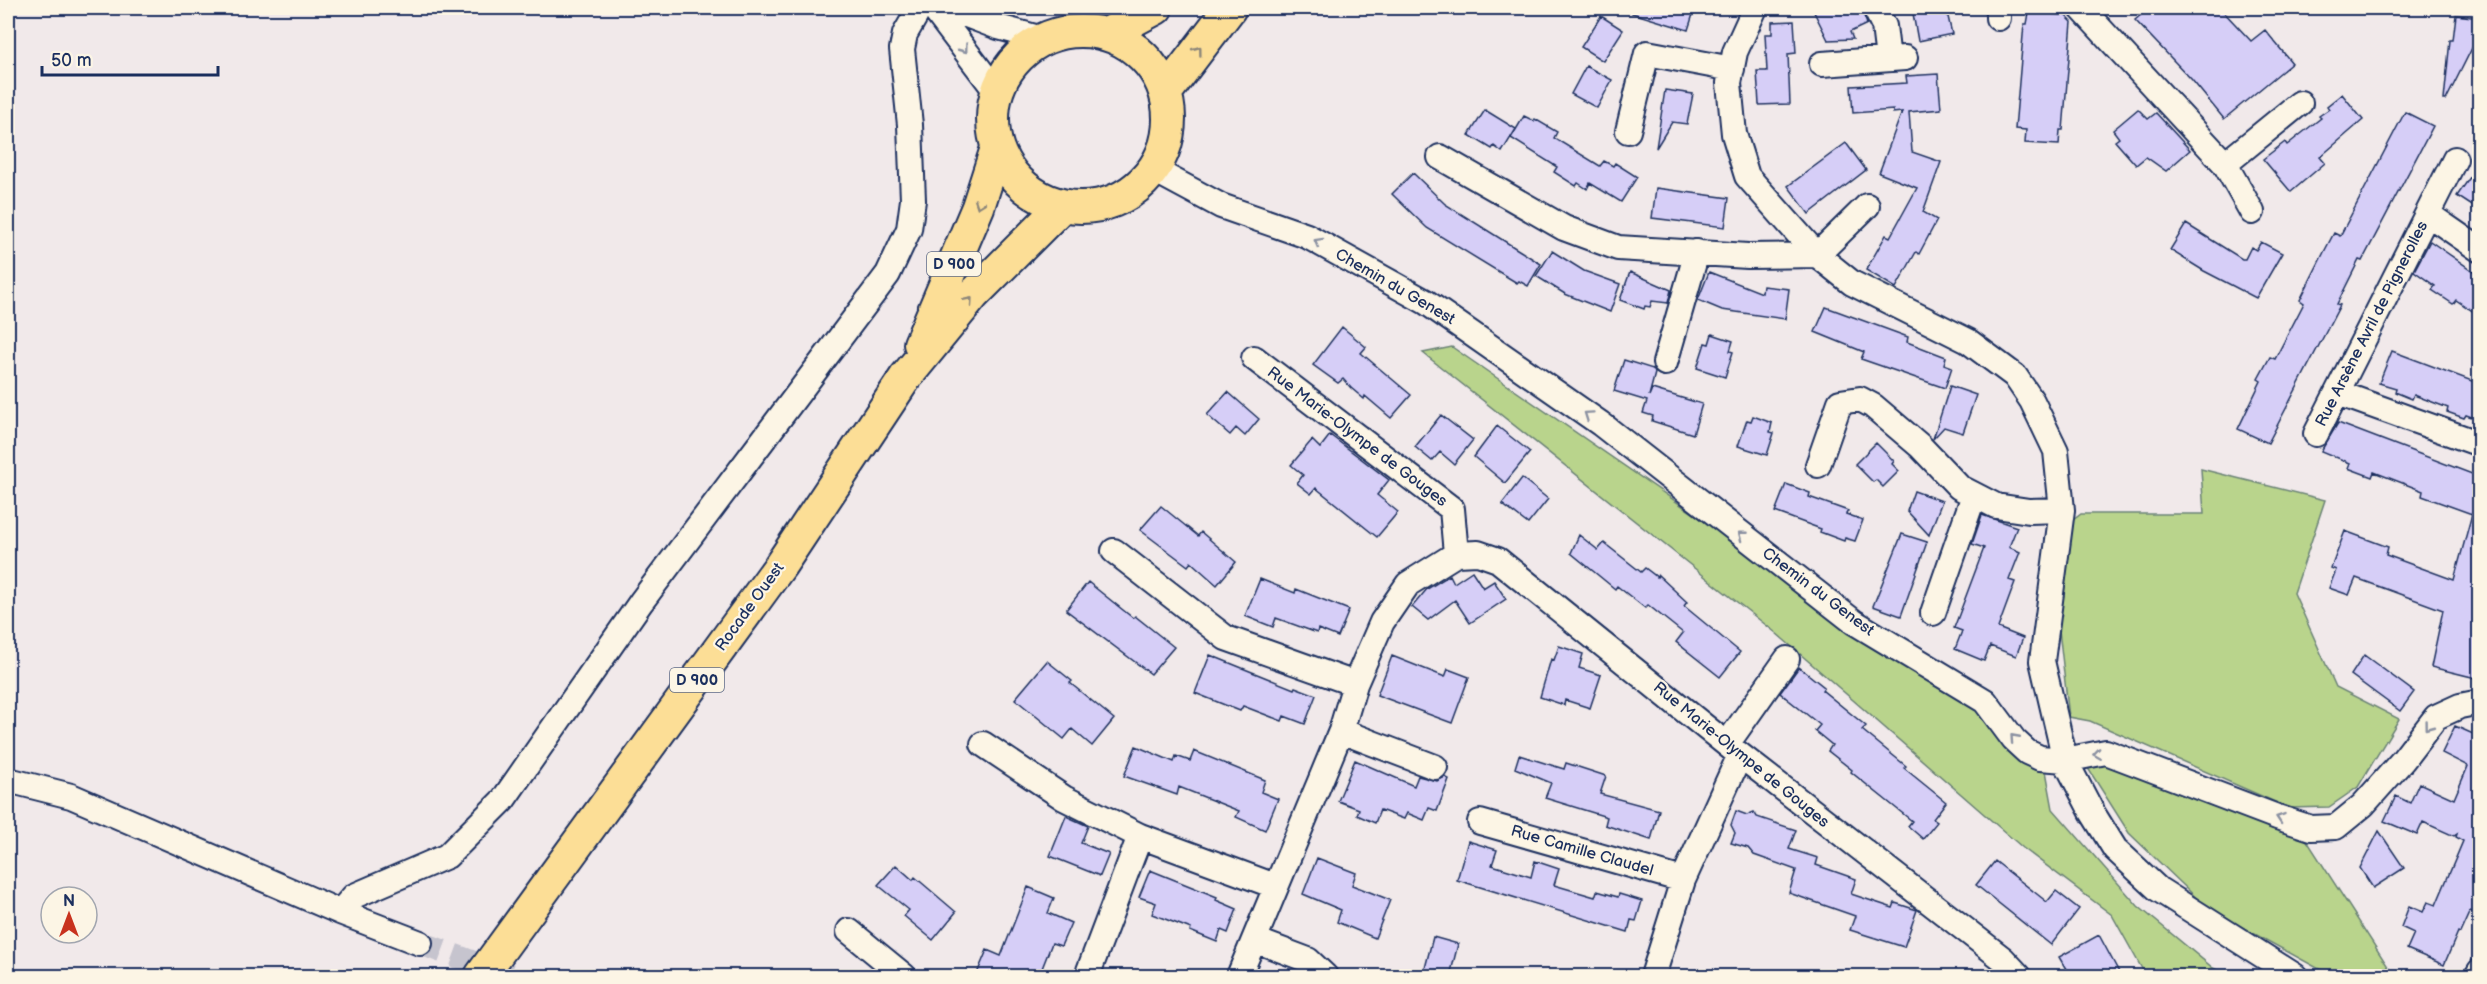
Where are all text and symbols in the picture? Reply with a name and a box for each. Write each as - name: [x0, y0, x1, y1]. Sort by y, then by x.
- scale bar: [42, 39, 218, 77]
- one-way arrow: [957, 43, 968, 54]
- one-way arrow: [1191, 46, 1202, 57]
- text: 50 m: [51, 50, 92, 71]
- one-way arrow: [974, 198, 986, 209]
- street label: Rue Arsène Avril de Pignerolles: [2312, 218, 2432, 430]
- one-way arrow: [1314, 238, 1324, 249]
- street label: Chemin du Genest: [1332, 245, 1458, 329]
- road number: D 900: [927, 252, 981, 276]
- one-way arrow: [962, 297, 973, 308]
- street label: Rue Marie-Olympe de Gouges: [1263, 363, 1451, 511]
- one-way arrow: [1584, 411, 1595, 422]
- one-way arrow: [1738, 531, 1749, 542]
- street label: Chemin du Genest: [1758, 544, 1878, 640]
- street label: Rocade Ouest: [712, 559, 788, 655]
- road number: D 900: [670, 668, 724, 692]
- street label: Rue Marie-Olympe de Gouges: [1649, 678, 1833, 832]
- one-way arrow: [2425, 719, 2436, 730]
- one-way arrow: [2010, 734, 2021, 745]
- one-way arrow: [2093, 747, 2102, 759]
- one-way arrow: [2275, 812, 2286, 825]
- street label: Rue Camille Claudel: [1509, 822, 1655, 880]
- north arrow: [39, 885, 99, 945]
- text: N: [63, 892, 75, 911]

